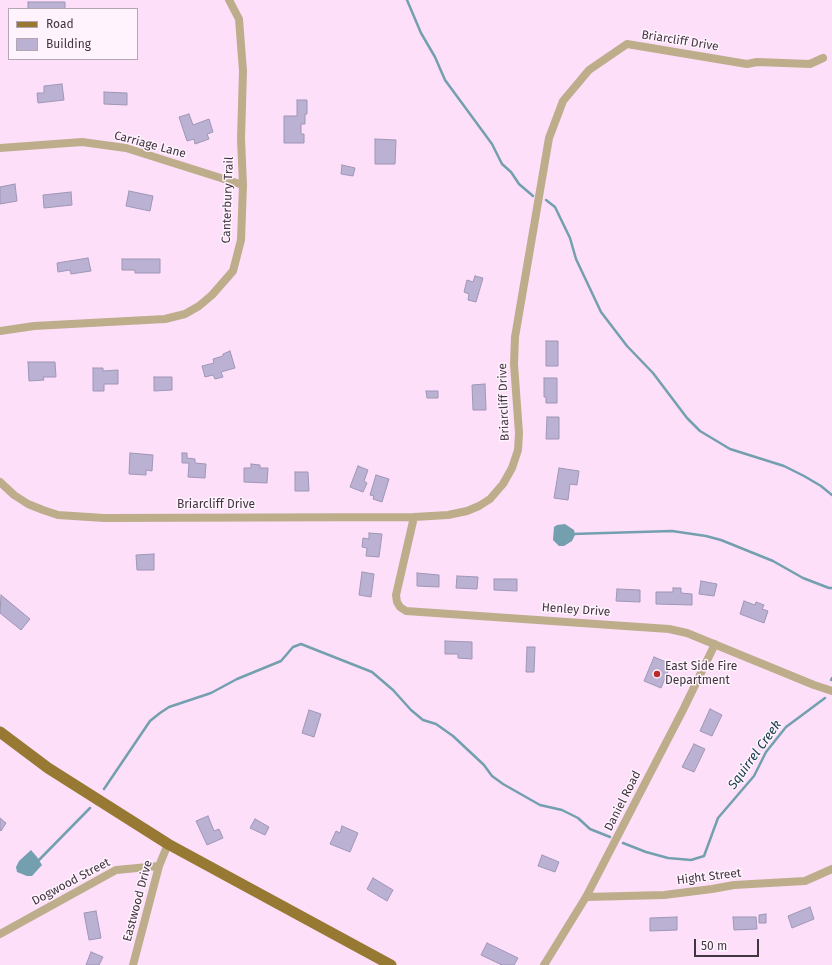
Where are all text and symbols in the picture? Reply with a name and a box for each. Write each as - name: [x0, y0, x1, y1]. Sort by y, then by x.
- legend: [8, 8, 138, 60]
- text: Road: [46, 17, 74, 31]
- street label: Briarcliff Drive: [640, 28, 720, 54]
- text: Building: [46, 37, 91, 51]
- street label: Carriage Lane: [112, 128, 188, 162]
- street label: Canterbury Trail: [219, 156, 237, 244]
- street label: Briarcliff Drive: [495, 363, 513, 441]
- street label: Briarcliff Drive: [177, 498, 255, 512]
- street label: Henley Drive: [541, 600, 611, 620]
- place label: East Side Fire Department: [665, 660, 737, 688]
- marker: East Side Fire Department: [652, 669, 662, 679]
- water label: Squirrel Creek: [725, 718, 785, 792]
- street label: Daniel Road: [602, 769, 644, 833]
- street label: Dogwood Street: [29, 855, 113, 909]
- street label: Eastwood Drive: [120, 859, 156, 943]
- street label: Hight Street: [676, 866, 742, 888]
- scale bar: [696, 931, 761, 957]
- text: 50 m: [701, 939, 727, 953]

